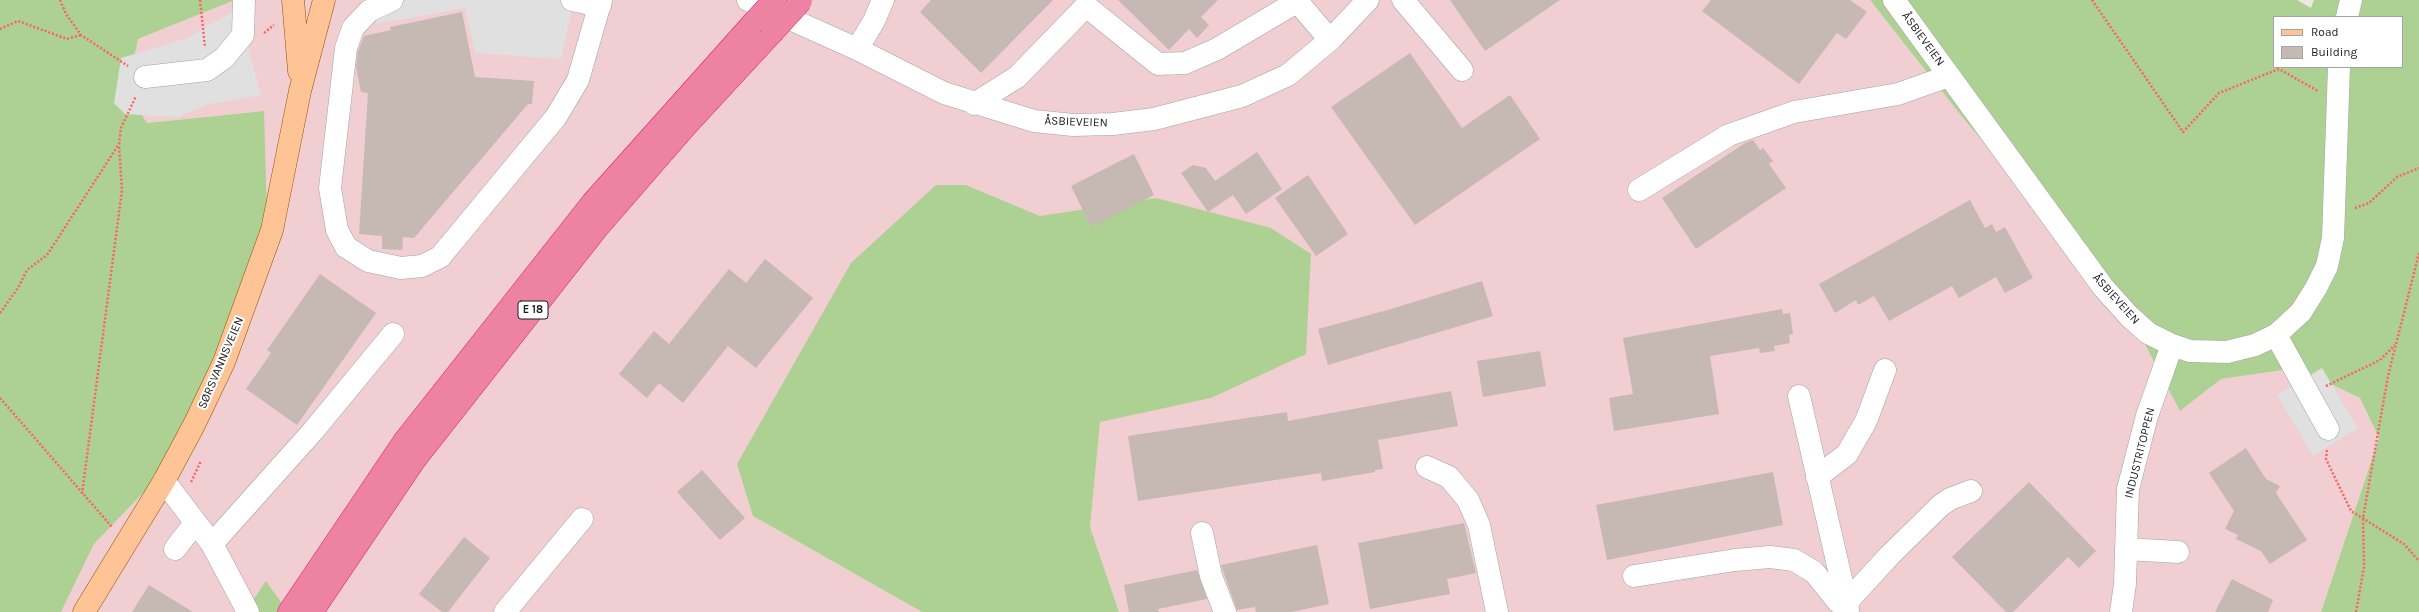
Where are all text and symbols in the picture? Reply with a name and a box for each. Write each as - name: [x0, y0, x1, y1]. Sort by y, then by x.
- street label: ÅSBIEVEIEN: [1899, 9, 1947, 69]
- legend: [2273, 16, 2403, 68]
- text: Road: [2311, 25, 2339, 39]
- text: Building: [2311, 45, 2357, 59]
- street label: ÅSBIEVEIEN: [1044, 114, 1108, 130]
- street label: ÅSBIEVEIEN: [2089, 271, 2143, 327]
- road number: E 18: [518, 301, 548, 319]
- street label: SØRSVANNSVEIEN: [195, 315, 247, 411]
- street label: INDUSTRITOPPEN: [2122, 406, 2158, 500]

